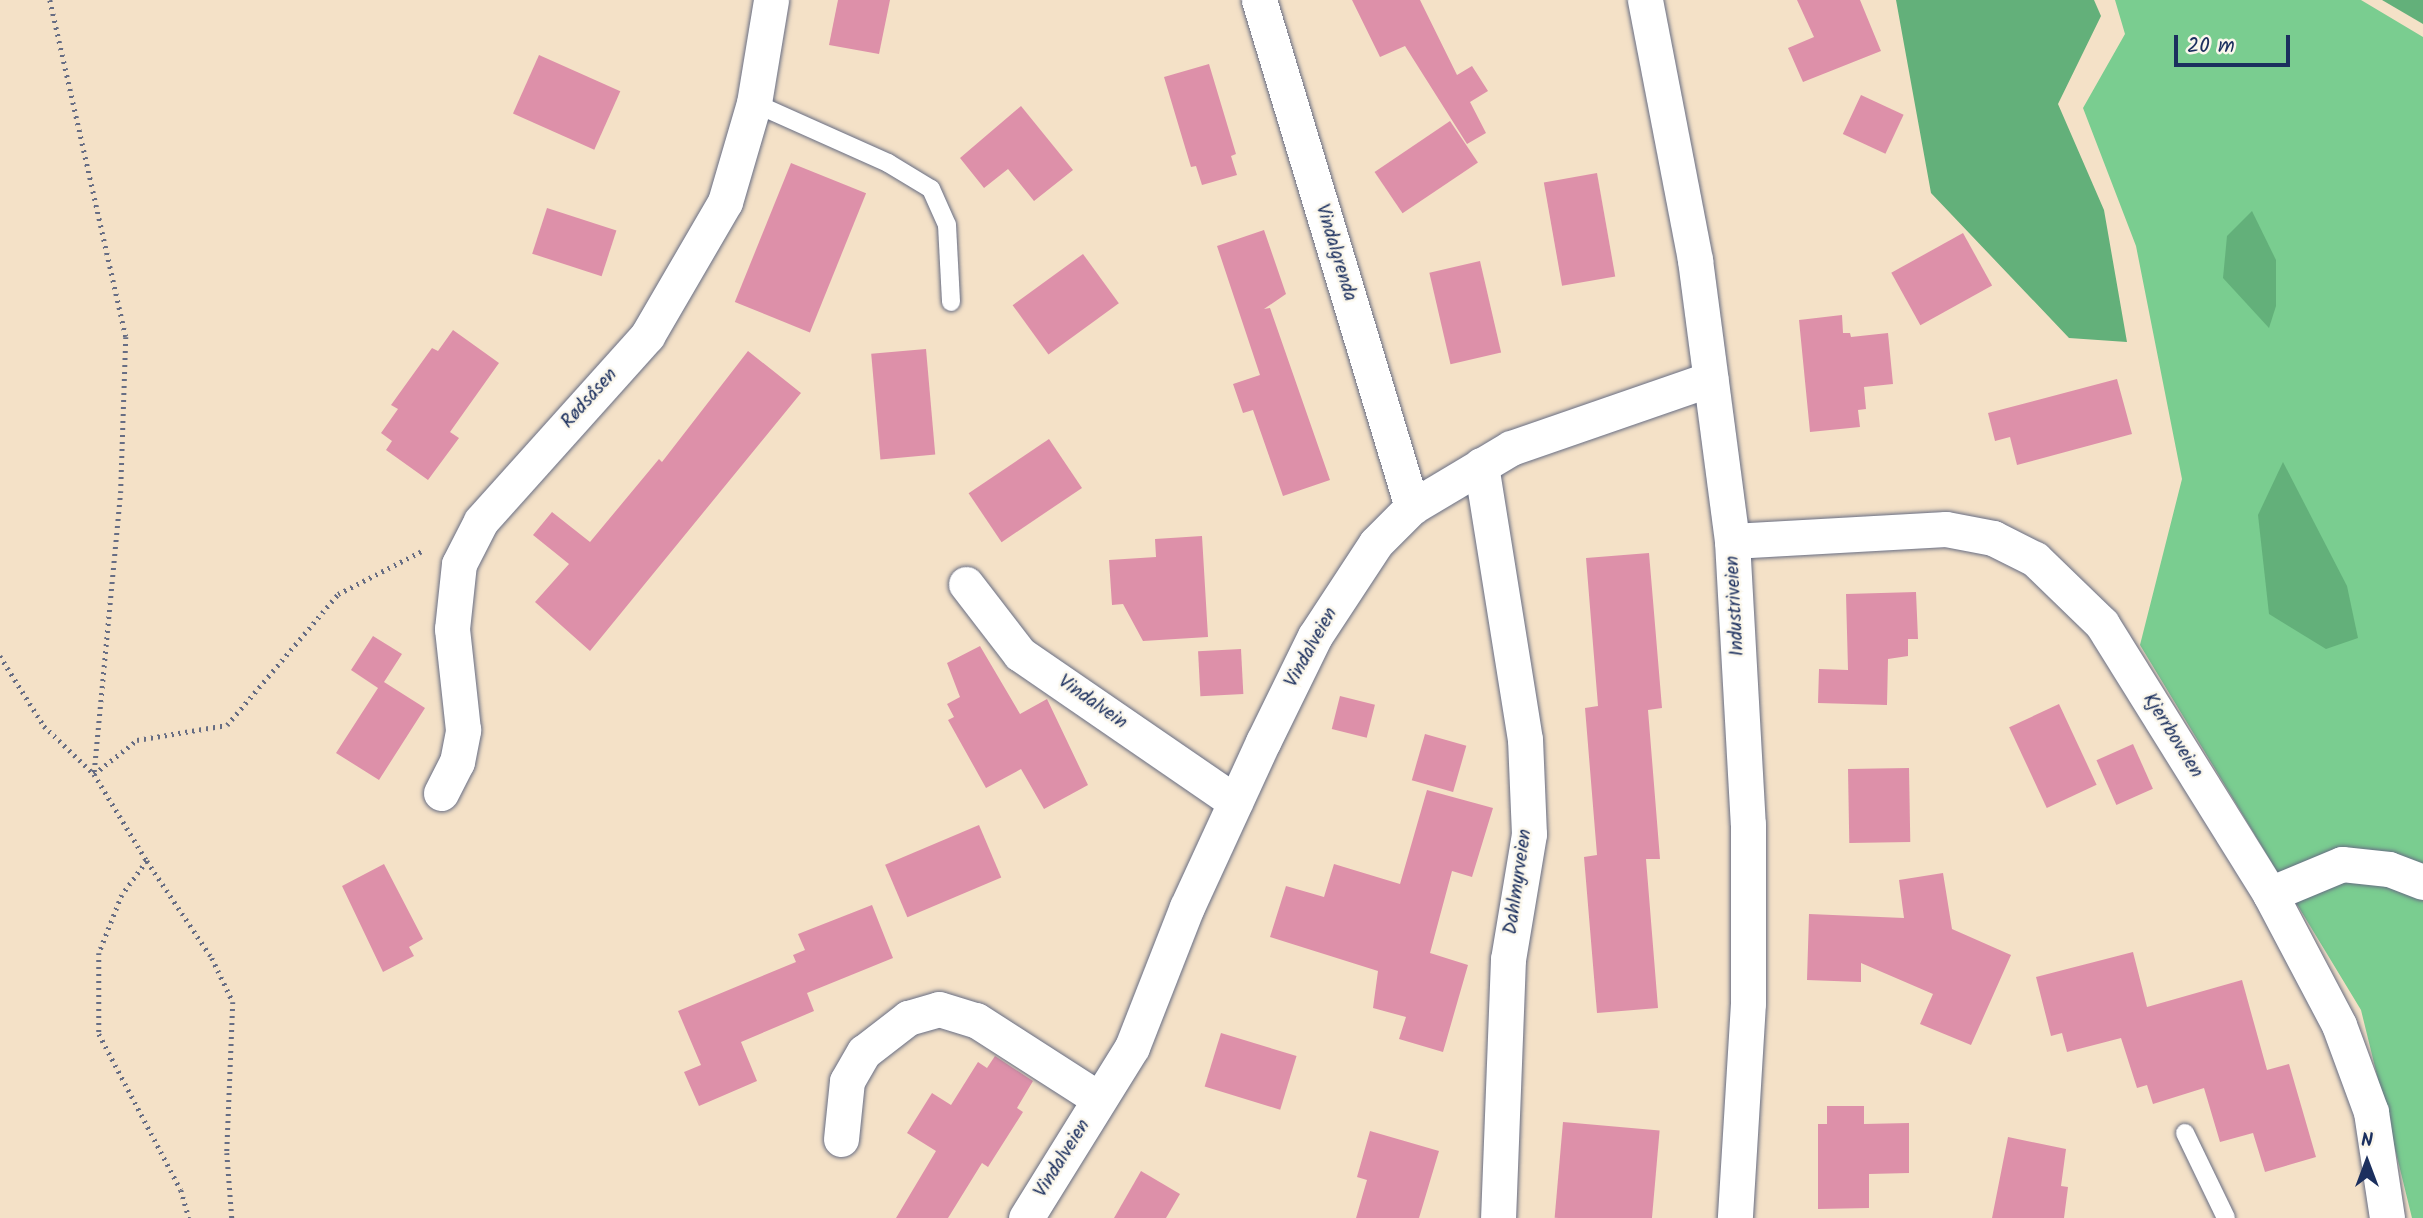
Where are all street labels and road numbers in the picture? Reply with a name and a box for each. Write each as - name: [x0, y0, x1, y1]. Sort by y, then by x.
- street label: Vindalgrenda: [1309, 202, 1361, 304]
- street label: Rødsåsen: [557, 364, 623, 434]
- street label: Industriveien: [1722, 555, 1750, 657]
- street label: Vindalveien: [1281, 604, 1343, 692]
- street label: Vindalvein: [1053, 671, 1131, 735]
- street label: Kjerrboveien: [2137, 689, 2207, 783]
- street label: Dahlmyrveien: [1500, 828, 1538, 936]
- street label: Vindalveien: [1030, 1116, 1096, 1202]

